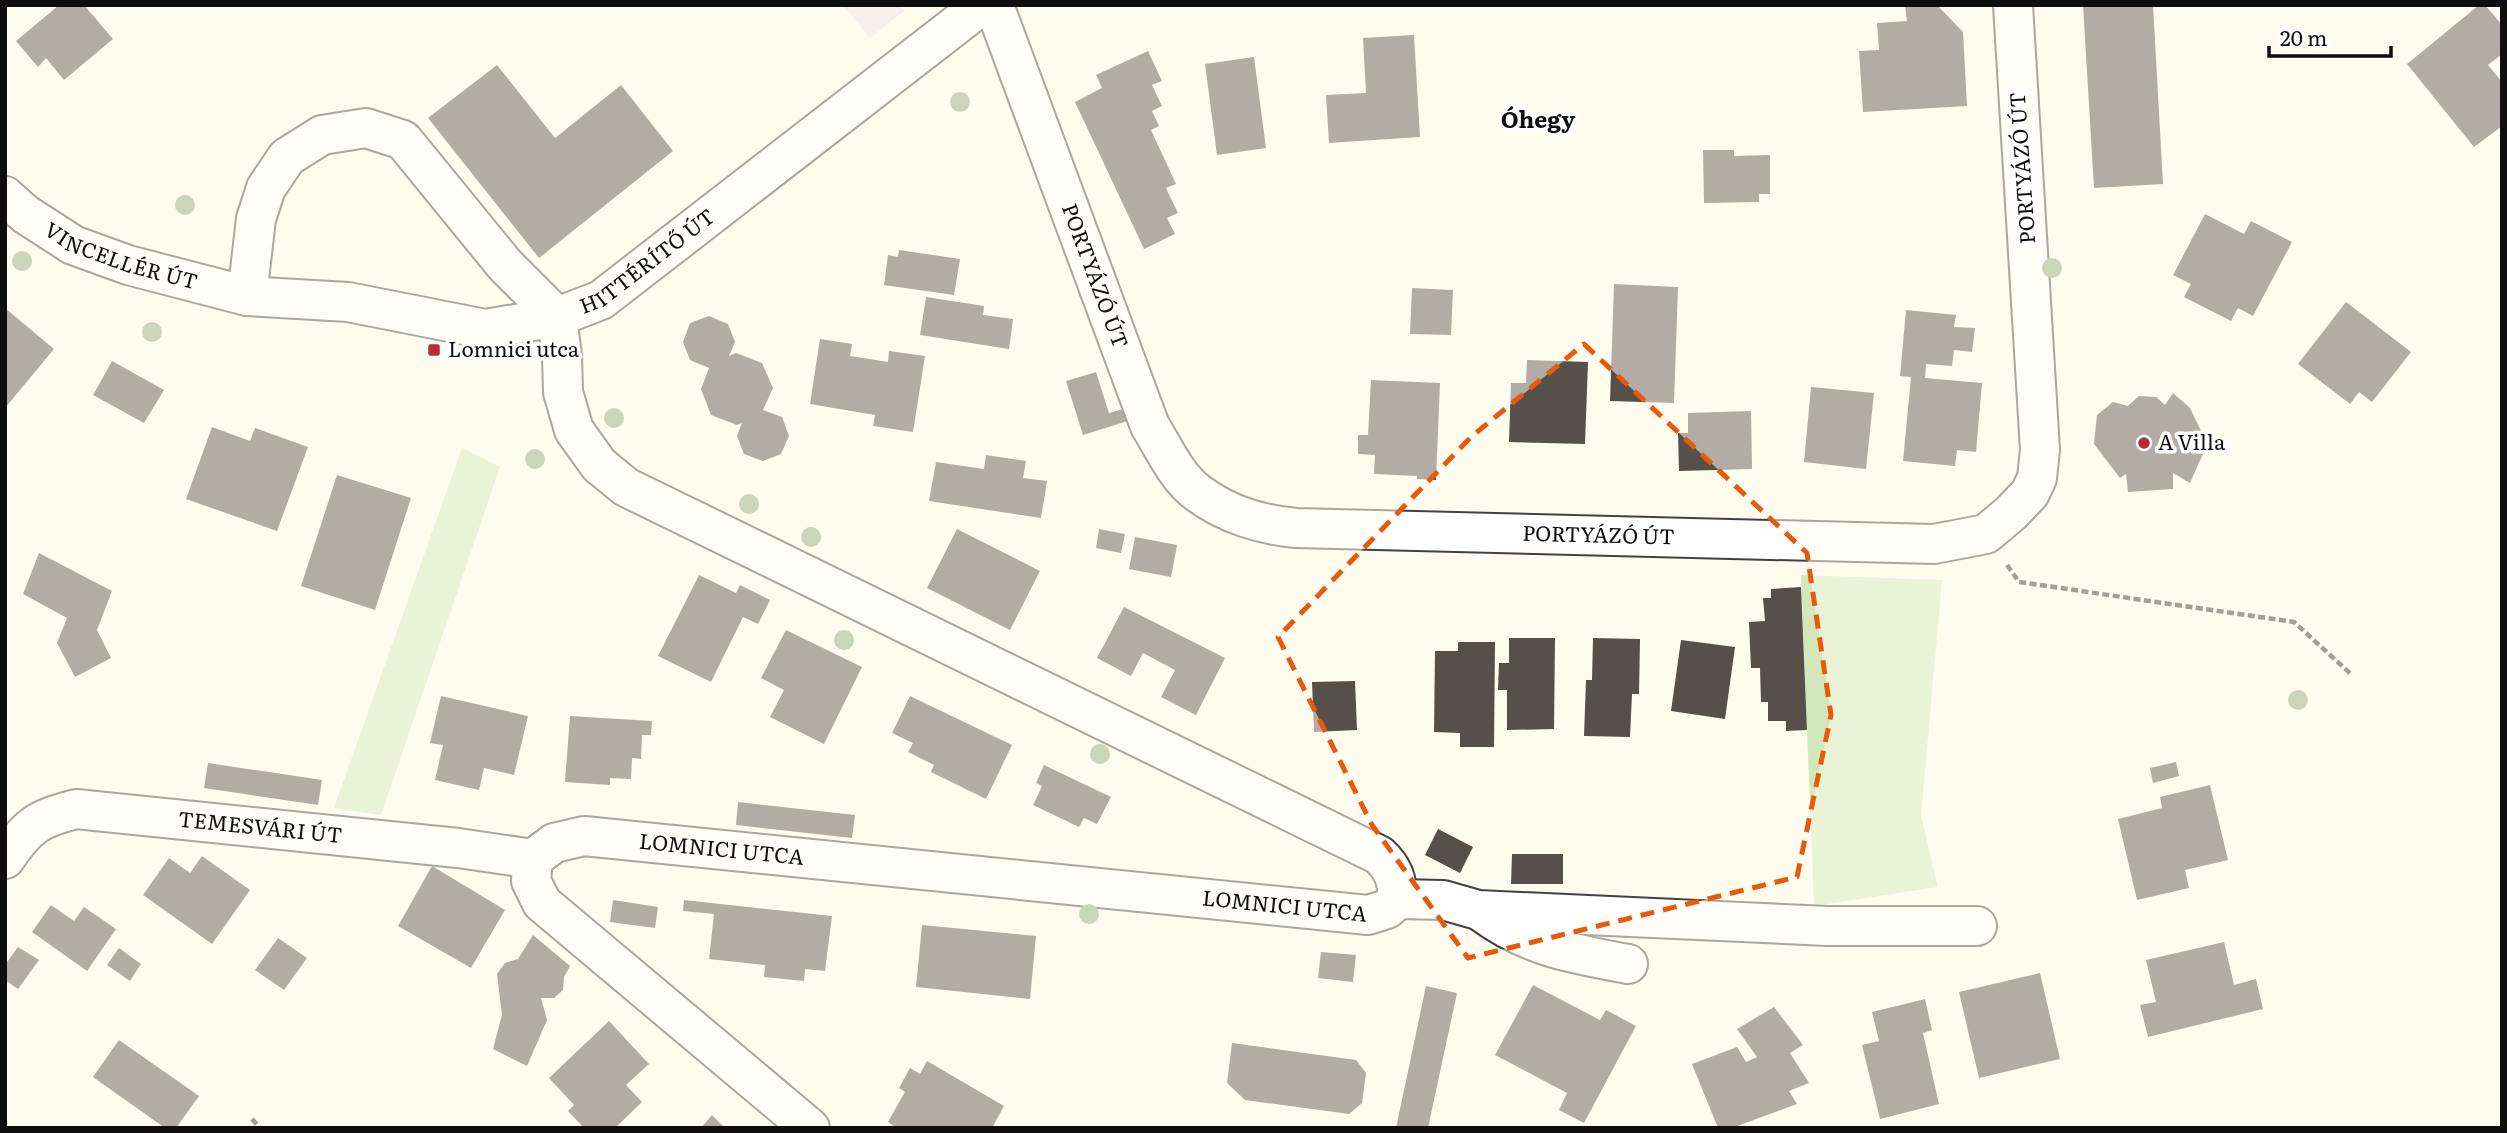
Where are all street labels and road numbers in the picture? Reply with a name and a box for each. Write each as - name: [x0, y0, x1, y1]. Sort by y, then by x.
- street label: PORTYÁZÓ ÚT: [2000, 91, 2041, 245]
- street label: PORTYÁZÓ ÚT: [1056, 198, 1138, 352]
- street label: HITTÉRÍTŐ ÚT: [574, 200, 720, 320]
- street label: VINCELLÉR ÚT: [39, 213, 201, 296]
- street label: PORTYÁZÓ ÚT: [1522, 516, 1675, 550]
- street label: TEMESVÁRI ÚT: [177, 802, 344, 849]
- street label: LOMNICI UTCA: [638, 824, 806, 871]
- street label: LOMNICI UTCA: [1201, 880, 1369, 928]

